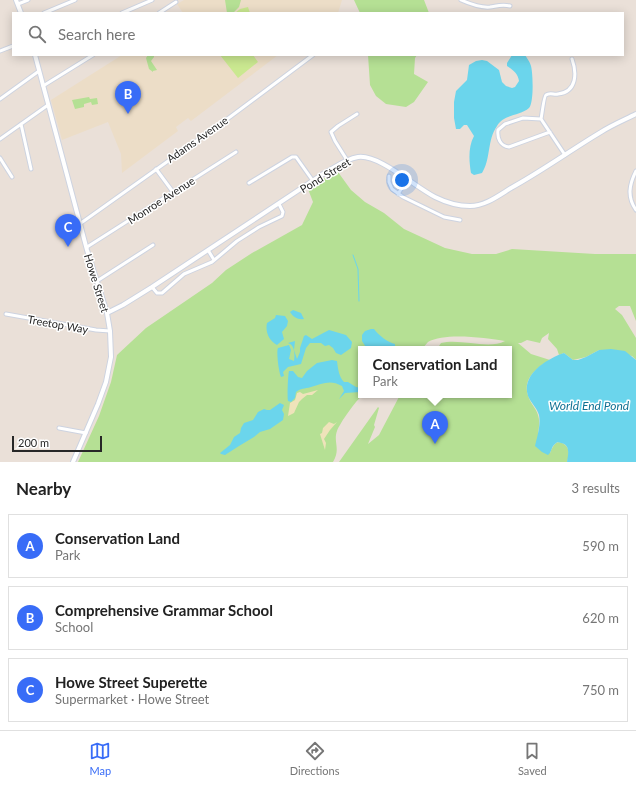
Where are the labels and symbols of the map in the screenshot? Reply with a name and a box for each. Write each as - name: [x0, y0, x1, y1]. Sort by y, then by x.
- pin: B: [115, 81, 141, 114]
- street label: Adams Avenue: [164, 113, 230, 165]
- street label: Pond Street: [297, 155, 353, 195]
- your location: [392, 170, 412, 190]
- street label: Monroe Avenue: [125, 173, 197, 226]
- pin: C: [55, 214, 81, 247]
- street label: Howe Street: [82, 252, 112, 314]
- street label: Treetop Way: [27, 312, 90, 336]
- water label: World End Pond: [549, 398, 630, 413]
- pin: A: [422, 411, 448, 444]
- scale bar: [12, 434, 102, 453]

